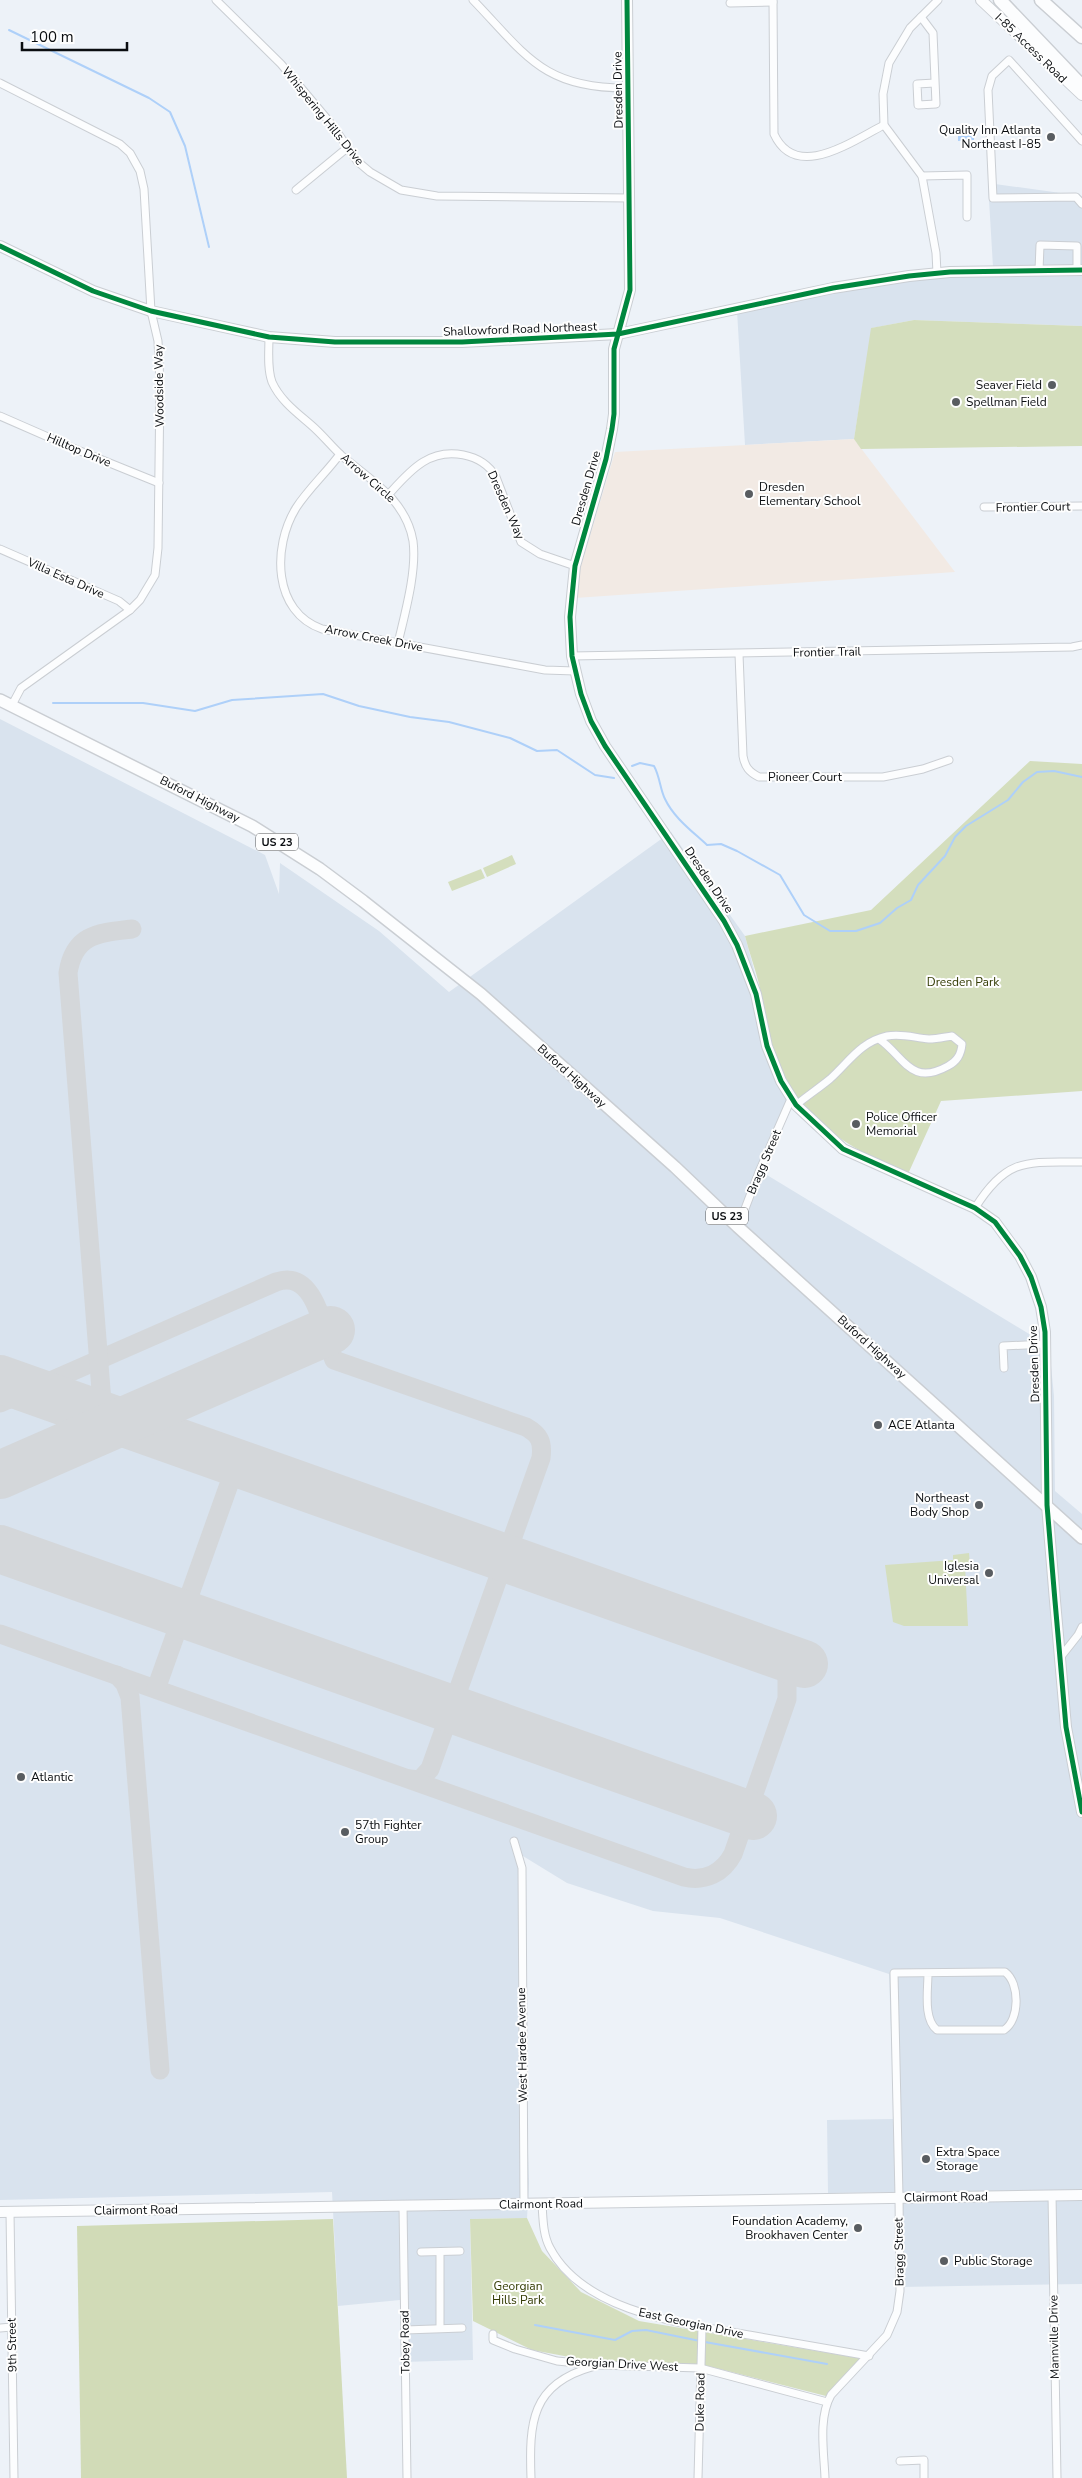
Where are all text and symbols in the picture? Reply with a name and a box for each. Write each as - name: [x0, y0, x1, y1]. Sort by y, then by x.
- street label: I-85 Access Road: [992, 10, 1070, 86]
- scale bar: [22, 20, 128, 52]
- text: 100 m: [30, 27, 74, 47]
- street label: Dresden Drive: [609, 51, 627, 129]
- street label: Whispering Hills Drive: [278, 63, 368, 169]
- place label: Quality Inn Atlanta Northeast I-85: [939, 122, 1041, 152]
- marker: Quality Inn Atlanta Northeast I-85: [1045, 131, 1057, 143]
- street label: Shallowford Road Northeast: [443, 318, 598, 340]
- street label: Woodside Way: [150, 344, 168, 428]
- place label: Seaver Field: [976, 377, 1042, 393]
- marker: Seaver Field: [1046, 379, 1058, 391]
- place label: Spellman Field: [966, 394, 1047, 410]
- marker: Spellman Field: [950, 396, 962, 408]
- street label: Hilltop Drive: [44, 429, 114, 471]
- street label: Dresden Drive: [568, 449, 604, 527]
- street label: Arrow Circle: [337, 450, 399, 506]
- street label: Dresden Way: [484, 468, 529, 543]
- place label: Dresden Elementary School: [759, 479, 861, 509]
- marker: Dresden Elementary School: [743, 488, 755, 500]
- street label: Frontier Court: [995, 498, 1071, 516]
- street label: Villa Esta Drive: [24, 554, 107, 602]
- street label: Arrow Creek Drive: [324, 621, 424, 655]
- street label: Frontier Trail: [793, 643, 862, 661]
- street label: Pioneer Court: [768, 769, 843, 785]
- street label: Buford Highway: [157, 772, 243, 826]
- road number: US 23: [256, 834, 298, 850]
- street label: Dresden Drive: [681, 844, 737, 916]
- park label: Dresden Park: [927, 974, 1000, 990]
- street label: Buford Highway: [534, 1041, 611, 1112]
- place label: Police Officer Memorial: [866, 1109, 938, 1139]
- marker: Police Officer Memorial: [850, 1118, 862, 1130]
- street label: Bragg Street: [743, 1127, 785, 1197]
- road number: US 23: [706, 1208, 748, 1224]
- street label: Buford Highway: [834, 1312, 911, 1383]
- street label: Dresden Drive: [1025, 1325, 1043, 1403]
- place label: ACE Atlanta: [888, 1417, 955, 1433]
- marker: ACE Atlanta: [872, 1419, 884, 1431]
- place label: Northeast Body Shop: [910, 1490, 970, 1520]
- marker: Northeast Body Shop: [973, 1499, 985, 1511]
- place label: Iglesia Universal: [928, 1558, 979, 1588]
- marker: Iglesia Universal: [983, 1567, 995, 1579]
- place label: Atlantic: [31, 1769, 74, 1785]
- marker: Atlantic: [15, 1771, 27, 1783]
- place label: 57th Fighter Group: [355, 1817, 422, 1847]
- marker: 57th Fighter Group: [339, 1826, 351, 1838]
- street label: West Hardee Avenue: [513, 1987, 531, 2103]
- place label: Extra Space Storage: [936, 2144, 1000, 2174]
- marker: Extra Space Storage: [920, 2153, 932, 2165]
- street label: Clairmont Road: [904, 2188, 988, 2206]
- street label: Clairmont Road: [499, 2195, 583, 2213]
- street label: Clairmont Road: [94, 2201, 178, 2219]
- place label: Foundation Academy, Brookhaven Center: [732, 2213, 849, 2243]
- street label: Bragg Street: [890, 2217, 908, 2286]
- marker: Foundation Academy, Brookhaven Center: [852, 2222, 864, 2234]
- place label: Public Storage: [954, 2253, 1032, 2269]
- marker: Public Storage: [938, 2255, 950, 2267]
- park label: Georgian Hills Park: [492, 2278, 545, 2308]
- street label: Mannville Drive: [1045, 2295, 1063, 2379]
- street label: East Georgian Drive: [637, 2304, 745, 2342]
- street label: Tobey Road: [396, 2310, 414, 2374]
- street label: 9th Street: [4, 2317, 20, 2372]
- street label: Georgian Drive West: [565, 2353, 679, 2375]
- street label: Duke Road: [691, 2372, 709, 2432]

